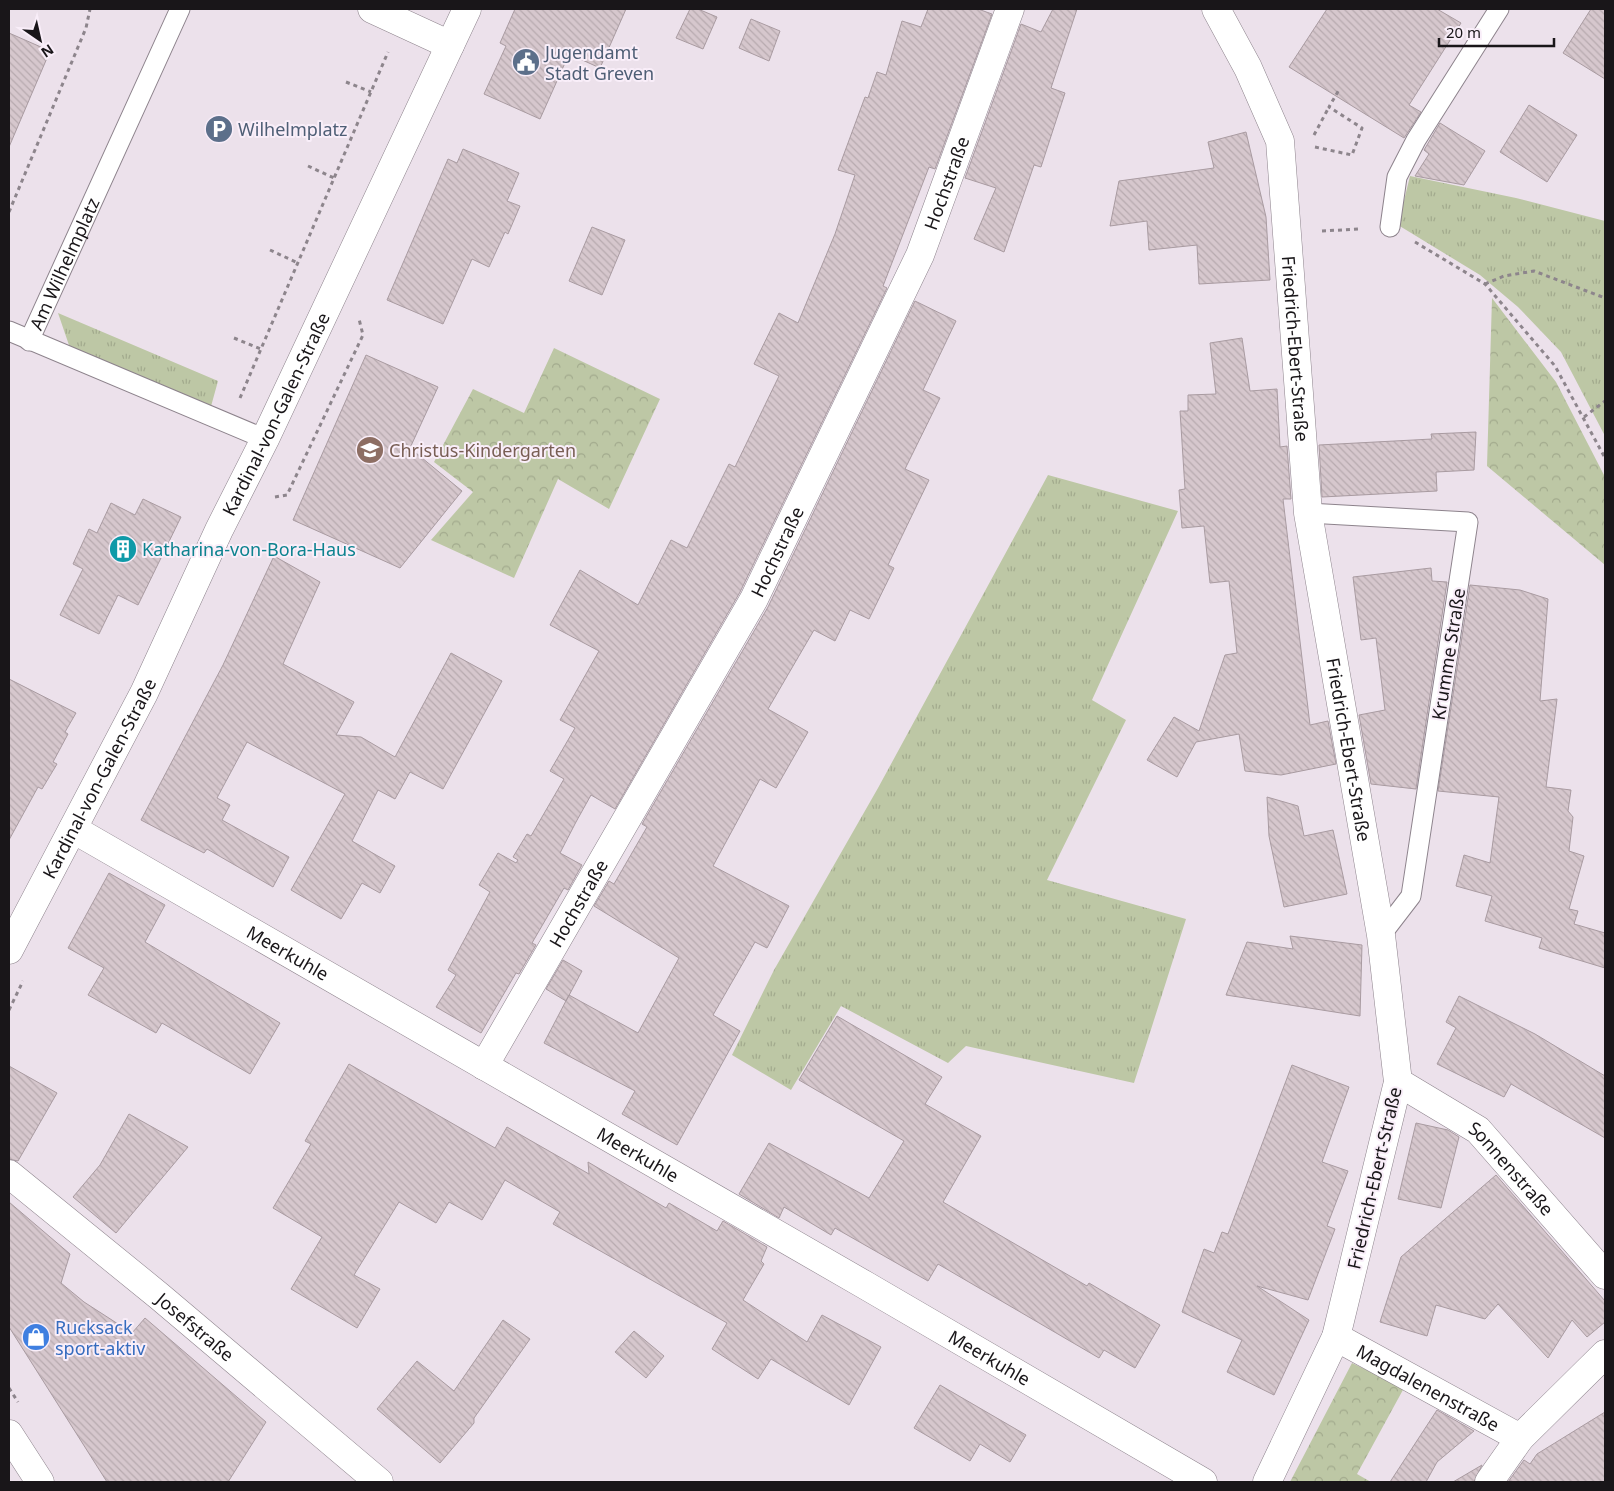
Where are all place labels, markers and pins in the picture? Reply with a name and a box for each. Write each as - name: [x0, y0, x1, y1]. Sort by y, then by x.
- place label: Jugendamt Stadt Greven: [543, 40, 654, 85]
- public building icon: Jugendamt Stadt Greven: [511, 47, 541, 77]
- parking icon: Wilhelmplatz: [204, 114, 234, 144]
- place label: Wilhelmplatz: [238, 117, 348, 141]
- school or university icon: Christus-Kindergarten: [355, 435, 385, 465]
- place label: Christus-Kindergarten: [389, 438, 576, 462]
- building icon: Katharina-von-Bora-Haus: [108, 534, 138, 564]
- place label: Katharina-von-Bora-Haus: [142, 537, 356, 561]
- place label: Rucksack sport-aktiv: [55, 1315, 146, 1360]
- shop icon: Rucksack sport-aktiv: [21, 1322, 51, 1352]

